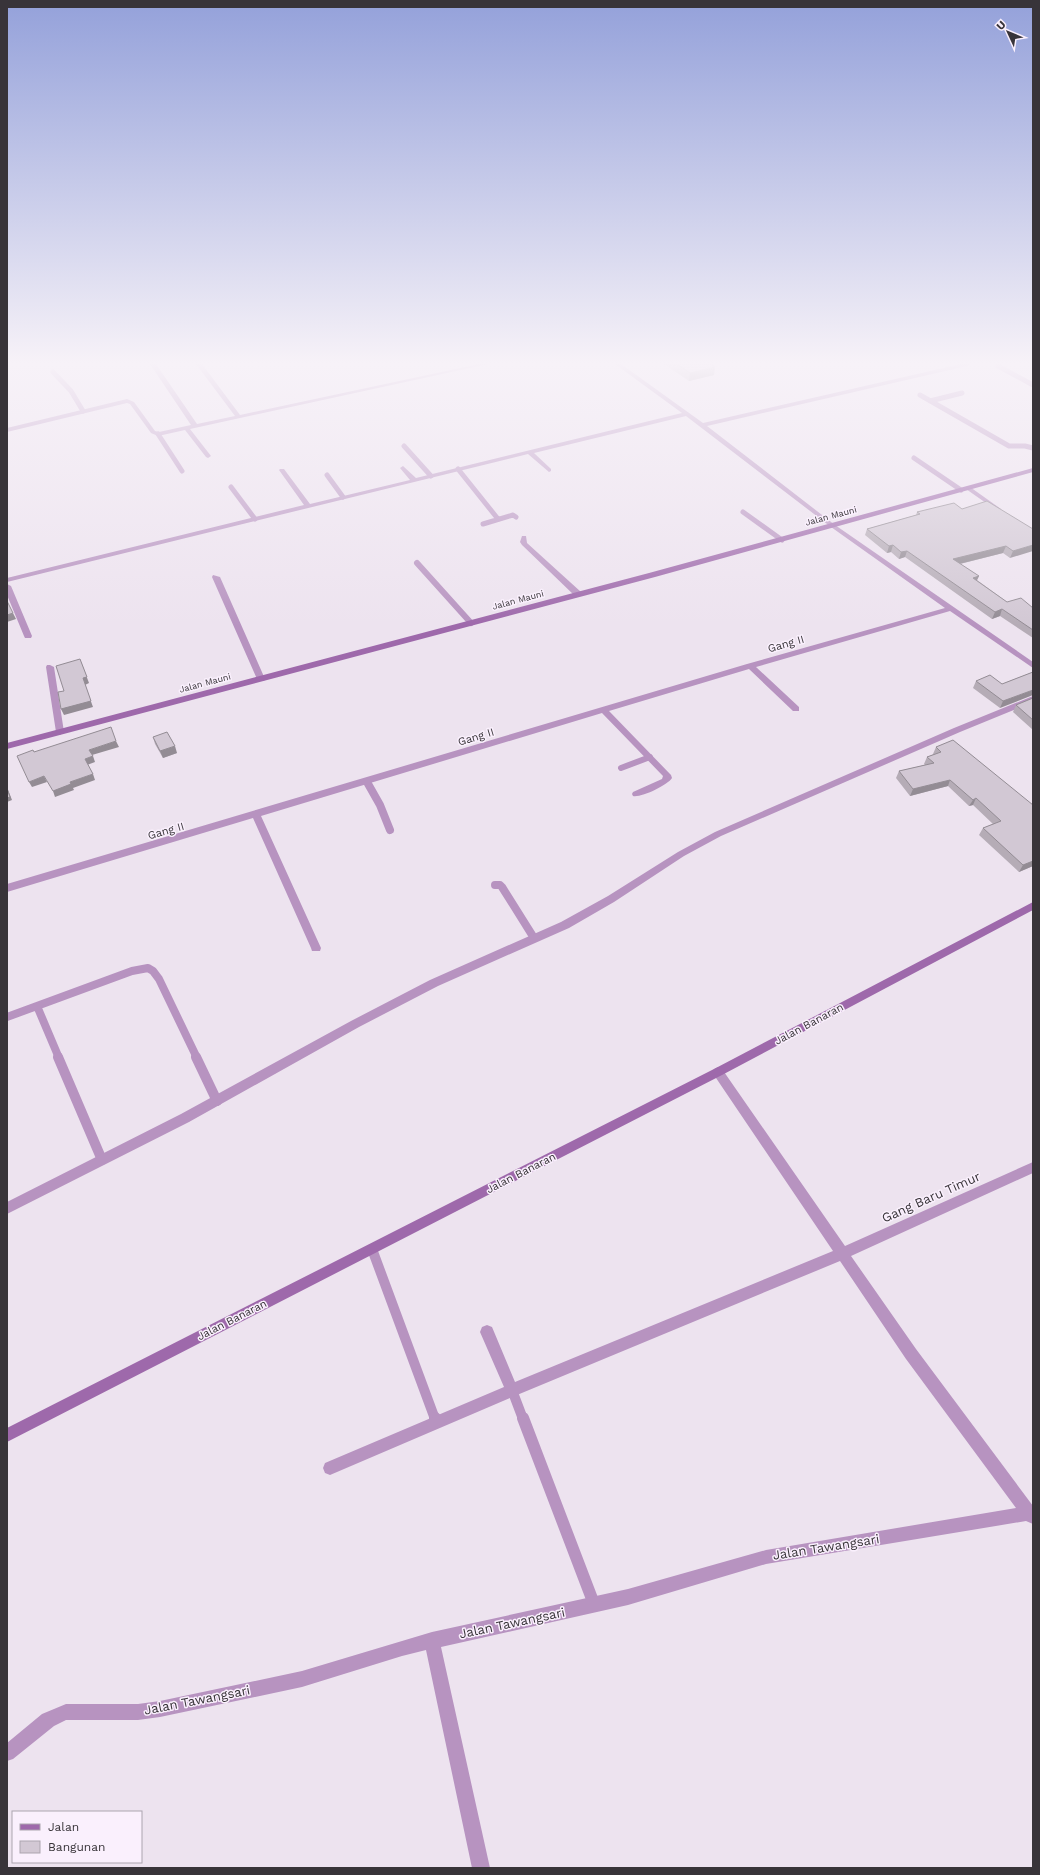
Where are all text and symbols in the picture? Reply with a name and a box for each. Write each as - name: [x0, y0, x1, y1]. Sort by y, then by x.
- north arrow: [988, 12, 1028, 52]
- text: U: [994, 18, 1009, 33]
- street label: Jalan Mauni: [804, 504, 858, 528]
- street label: Jalan Mauni: [491, 588, 545, 612]
- street label: Gang II: [766, 633, 806, 655]
- street label: Jalan Mauni: [178, 671, 232, 695]
- street label: Gang II: [456, 725, 496, 749]
- street label: Gang II: [146, 820, 186, 842]
- street label: Jalan Banaran: [772, 1000, 846, 1048]
- street label: Jalan Banaran: [484, 1150, 558, 1196]
- street label: Gang Baru Timur: [879, 1169, 983, 1225]
- street label: Jalan Banaran: [195, 1297, 269, 1343]
- street label: Jalan Tawangsari: [772, 1531, 880, 1563]
- street label: Jalan Tawangsari: [458, 1604, 566, 1642]
- street label: Jalan Tawangsari: [143, 1682, 251, 1718]
- legend: [12, 1811, 142, 1863]
- text: Jalan: [48, 1820, 79, 1834]
- text: Bangunan: [48, 1840, 106, 1854]

